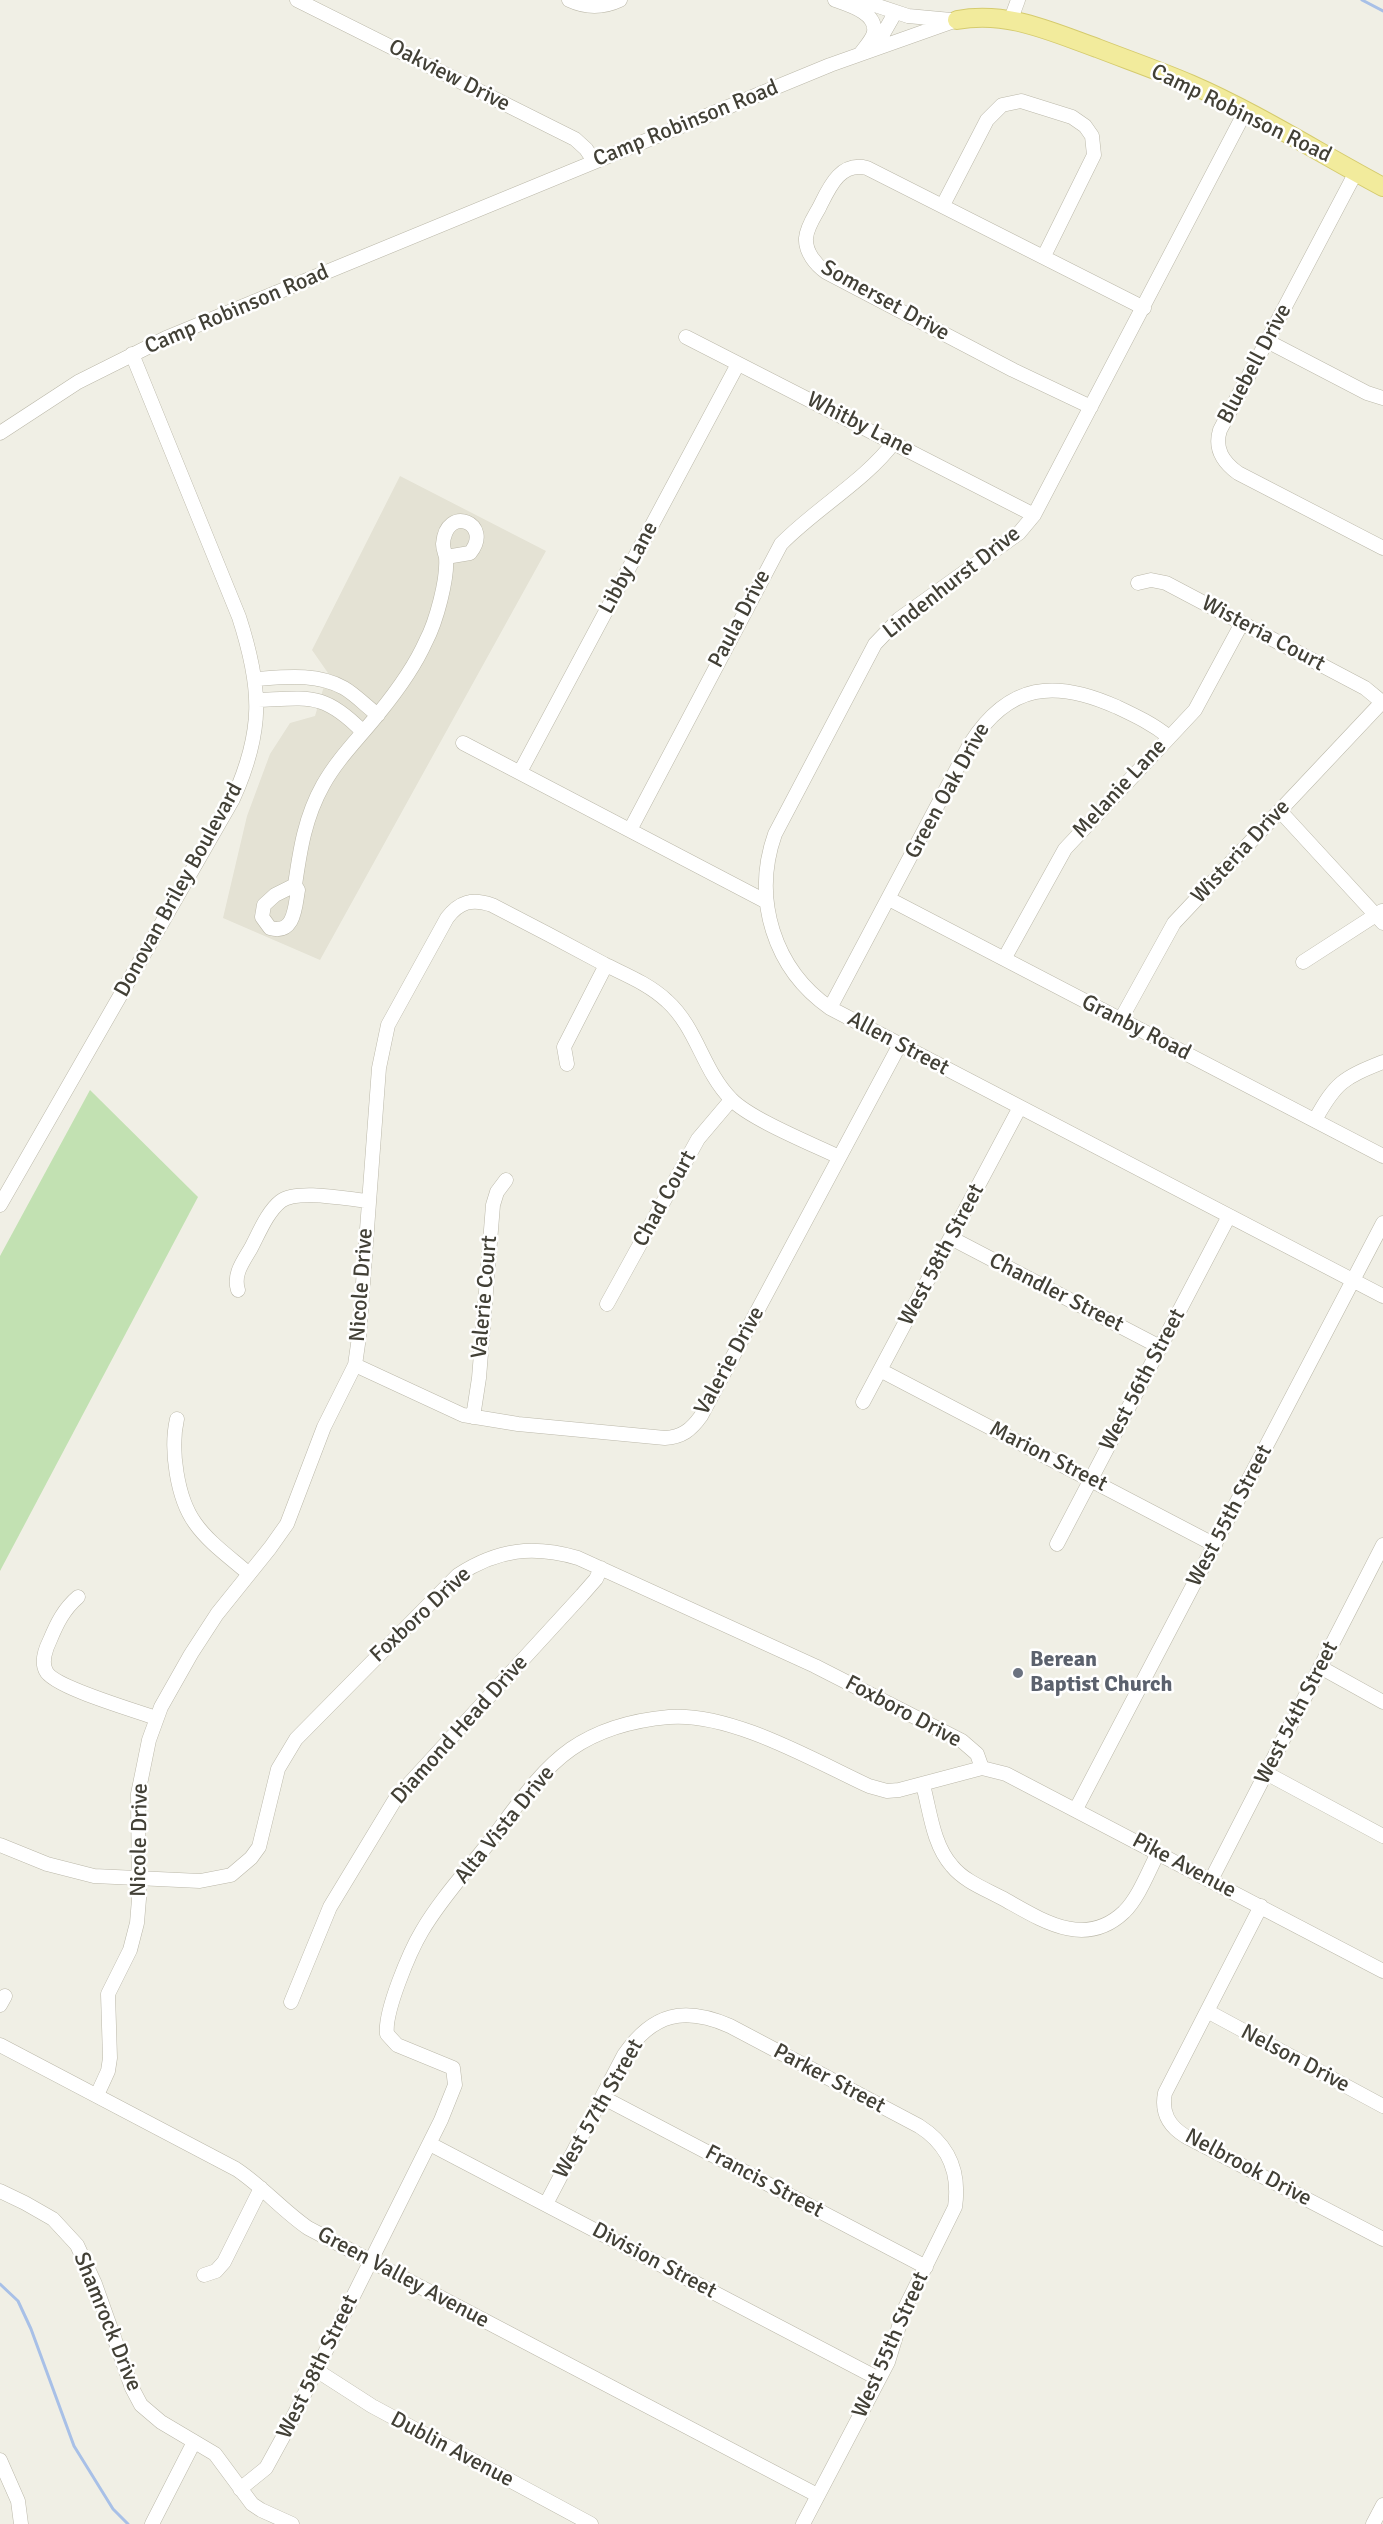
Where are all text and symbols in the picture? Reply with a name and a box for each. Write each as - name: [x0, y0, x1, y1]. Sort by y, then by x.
- street label: Oakview Drive: [384, 34, 514, 118]
- street label: Camp Robinson Road: [1147, 59, 1335, 169]
- street label: Camp Robinson Road: [590, 75, 782, 173]
- street label: Somerset Drive: [816, 255, 954, 347]
- street label: Camp Robinson Road: [141, 259, 333, 361]
- street label: Bluebell Drive: [1212, 300, 1298, 428]
- street label: Whitby Lane: [802, 387, 918, 463]
- street label: Libby Lane: [594, 517, 664, 619]
- street label: Lindenhurst Drive: [878, 521, 1026, 645]
- street label: Paula Drive: [703, 566, 777, 672]
- street label: Wisteria Court: [1197, 590, 1329, 678]
- street label: Green Oak Drive: [900, 719, 996, 863]
- street label: Melanie Lane: [1067, 734, 1173, 844]
- street label: Donovan Briley Boulevard: [109, 778, 249, 1002]
- street label: Wisteria Drive: [1186, 795, 1296, 909]
- street label: Granby Road: [1077, 989, 1195, 1067]
- street label: Allen Street: [843, 1006, 953, 1082]
- street label: Chad Court: [628, 1146, 702, 1252]
- street label: West 58th Street: [894, 1180, 990, 1330]
- street label: Nicole Drive: [345, 1227, 379, 1343]
- street label: Valerie Court: [466, 1234, 504, 1360]
- street label: Chandler Street: [984, 1248, 1128, 1338]
- street label: Valerie Drive: [689, 1302, 771, 1420]
- street label: West 56th Street: [1095, 1305, 1191, 1455]
- street label: Marion Street: [985, 1416, 1111, 1498]
- street label: West 55th Street: [1182, 1441, 1278, 1591]
- street label: Foxboro Drive: [365, 1562, 477, 1668]
- street label: West 54th Street: [1250, 1637, 1344, 1789]
- place label: Berean Baptist Church: [1030, 1647, 1173, 1699]
- street label: Diamond Head Drive: [386, 1650, 534, 1810]
- marker: Berean Baptist Church: [1011, 1666, 1025, 1680]
- street label: Foxboro Drive: [840, 1670, 966, 1754]
- street label: Alta Vista Drive: [449, 1761, 561, 1889]
- street label: Nicole Drive: [126, 1783, 154, 1897]
- street label: Pike Avenue: [1128, 1828, 1240, 1904]
- street label: Nelson Drive: [1236, 2019, 1354, 2099]
- street label: West 57th Street: [548, 2035, 650, 2183]
- street label: Parker Street: [768, 2038, 890, 2120]
- street label: Nelbrook Drive: [1180, 2124, 1316, 2212]
- street label: Francis Street: [700, 2140, 828, 2224]
- street label: Division Street: [587, 2217, 721, 2305]
- street label: Green Valley Avenue: [313, 2222, 493, 2334]
- street label: Shamrock Drive: [67, 2249, 147, 2395]
- street label: West 55th Street: [847, 2268, 935, 2422]
- street label: West 58th Street: [272, 2291, 364, 2443]
- street label: Dublin Avenue: [386, 2406, 518, 2494]

